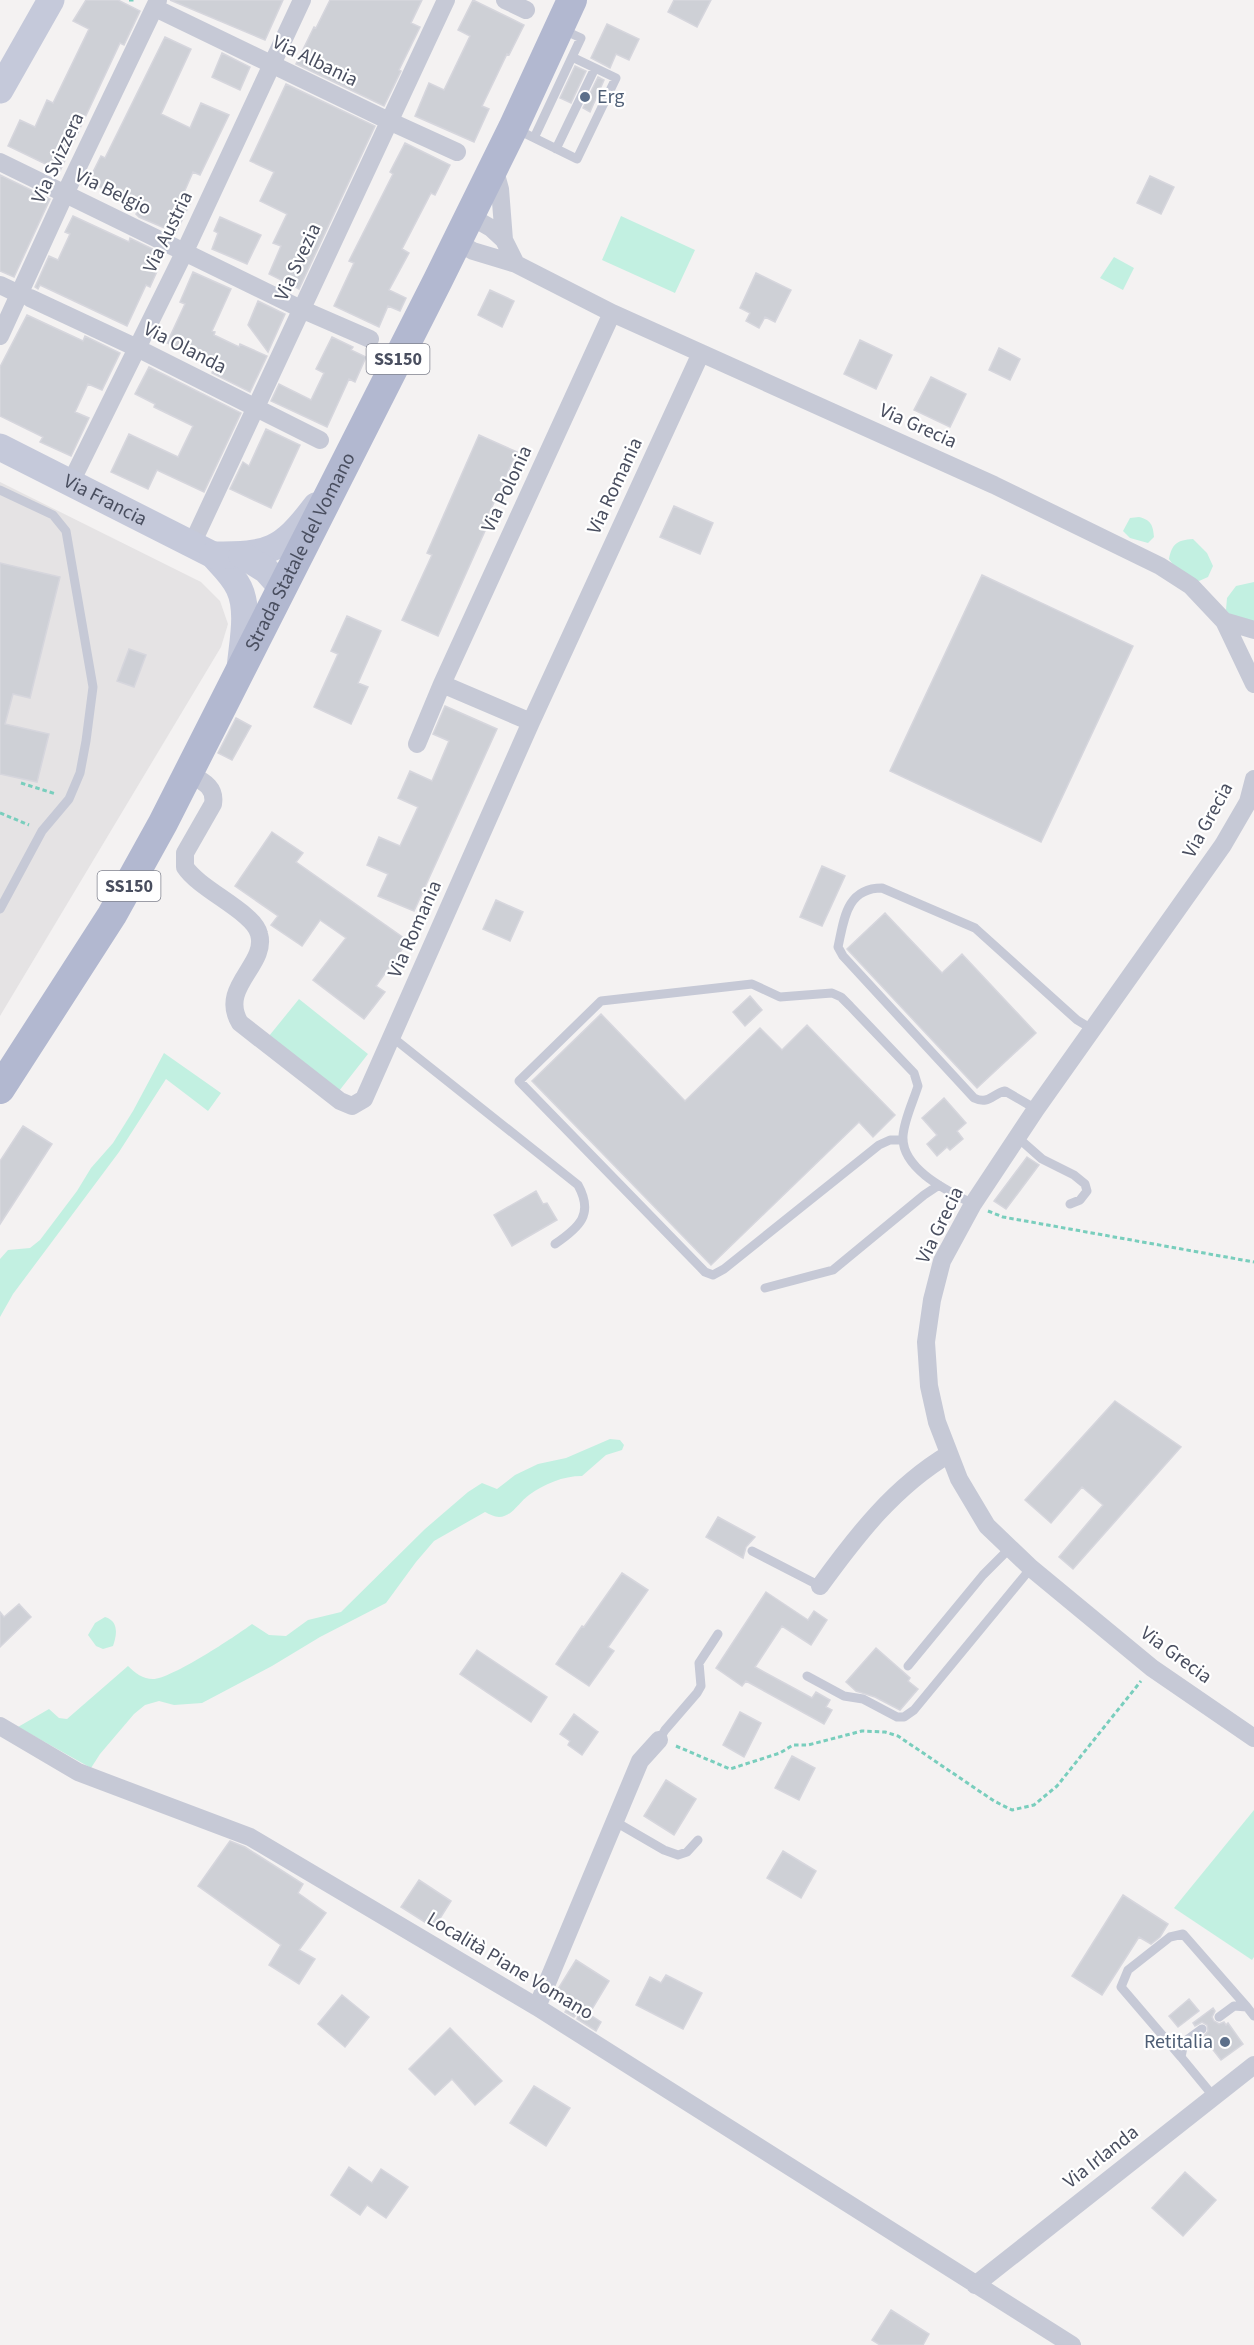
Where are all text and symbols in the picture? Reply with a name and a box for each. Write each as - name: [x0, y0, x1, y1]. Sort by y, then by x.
- street label: Via Albania: [267, 28, 363, 94]
- place label: Erg: [597, 83, 624, 111]
- marker: Erg: [578, 90, 592, 104]
- street label: Via Svizzera: [25, 108, 91, 208]
- street label: Via Belgio: [70, 161, 156, 223]
- street label: Via Austria: [136, 186, 200, 278]
- street label: Via Svezia: [268, 219, 328, 305]
- street label: Via Olanda: [139, 315, 231, 381]
- road number: SS150: [366, 344, 430, 374]
- street label: Via Grecia: [875, 396, 961, 456]
- street label: Via Romania: [580, 433, 650, 539]
- street label: Via Polonia: [475, 441, 539, 537]
- street label: Strada Statale del Vomano: [238, 447, 363, 656]
- street label: Via Francia: [59, 467, 152, 533]
- street label: Via Grecia: [1176, 777, 1240, 863]
- road number: SS150: [98, 871, 160, 901]
- street label: Via Romania: [381, 876, 449, 982]
- street label: Via Grecia: [909, 1182, 971, 1268]
- street label: Via Grecia: [1134, 1619, 1218, 1691]
- street label: Località Piane Vomano: [421, 1905, 599, 2027]
- place label: Retitalia: [1144, 2028, 1213, 2056]
- marker: Retitalia: [1218, 2035, 1232, 2049]
- street label: Via Irlanda: [1057, 2119, 1145, 2195]

